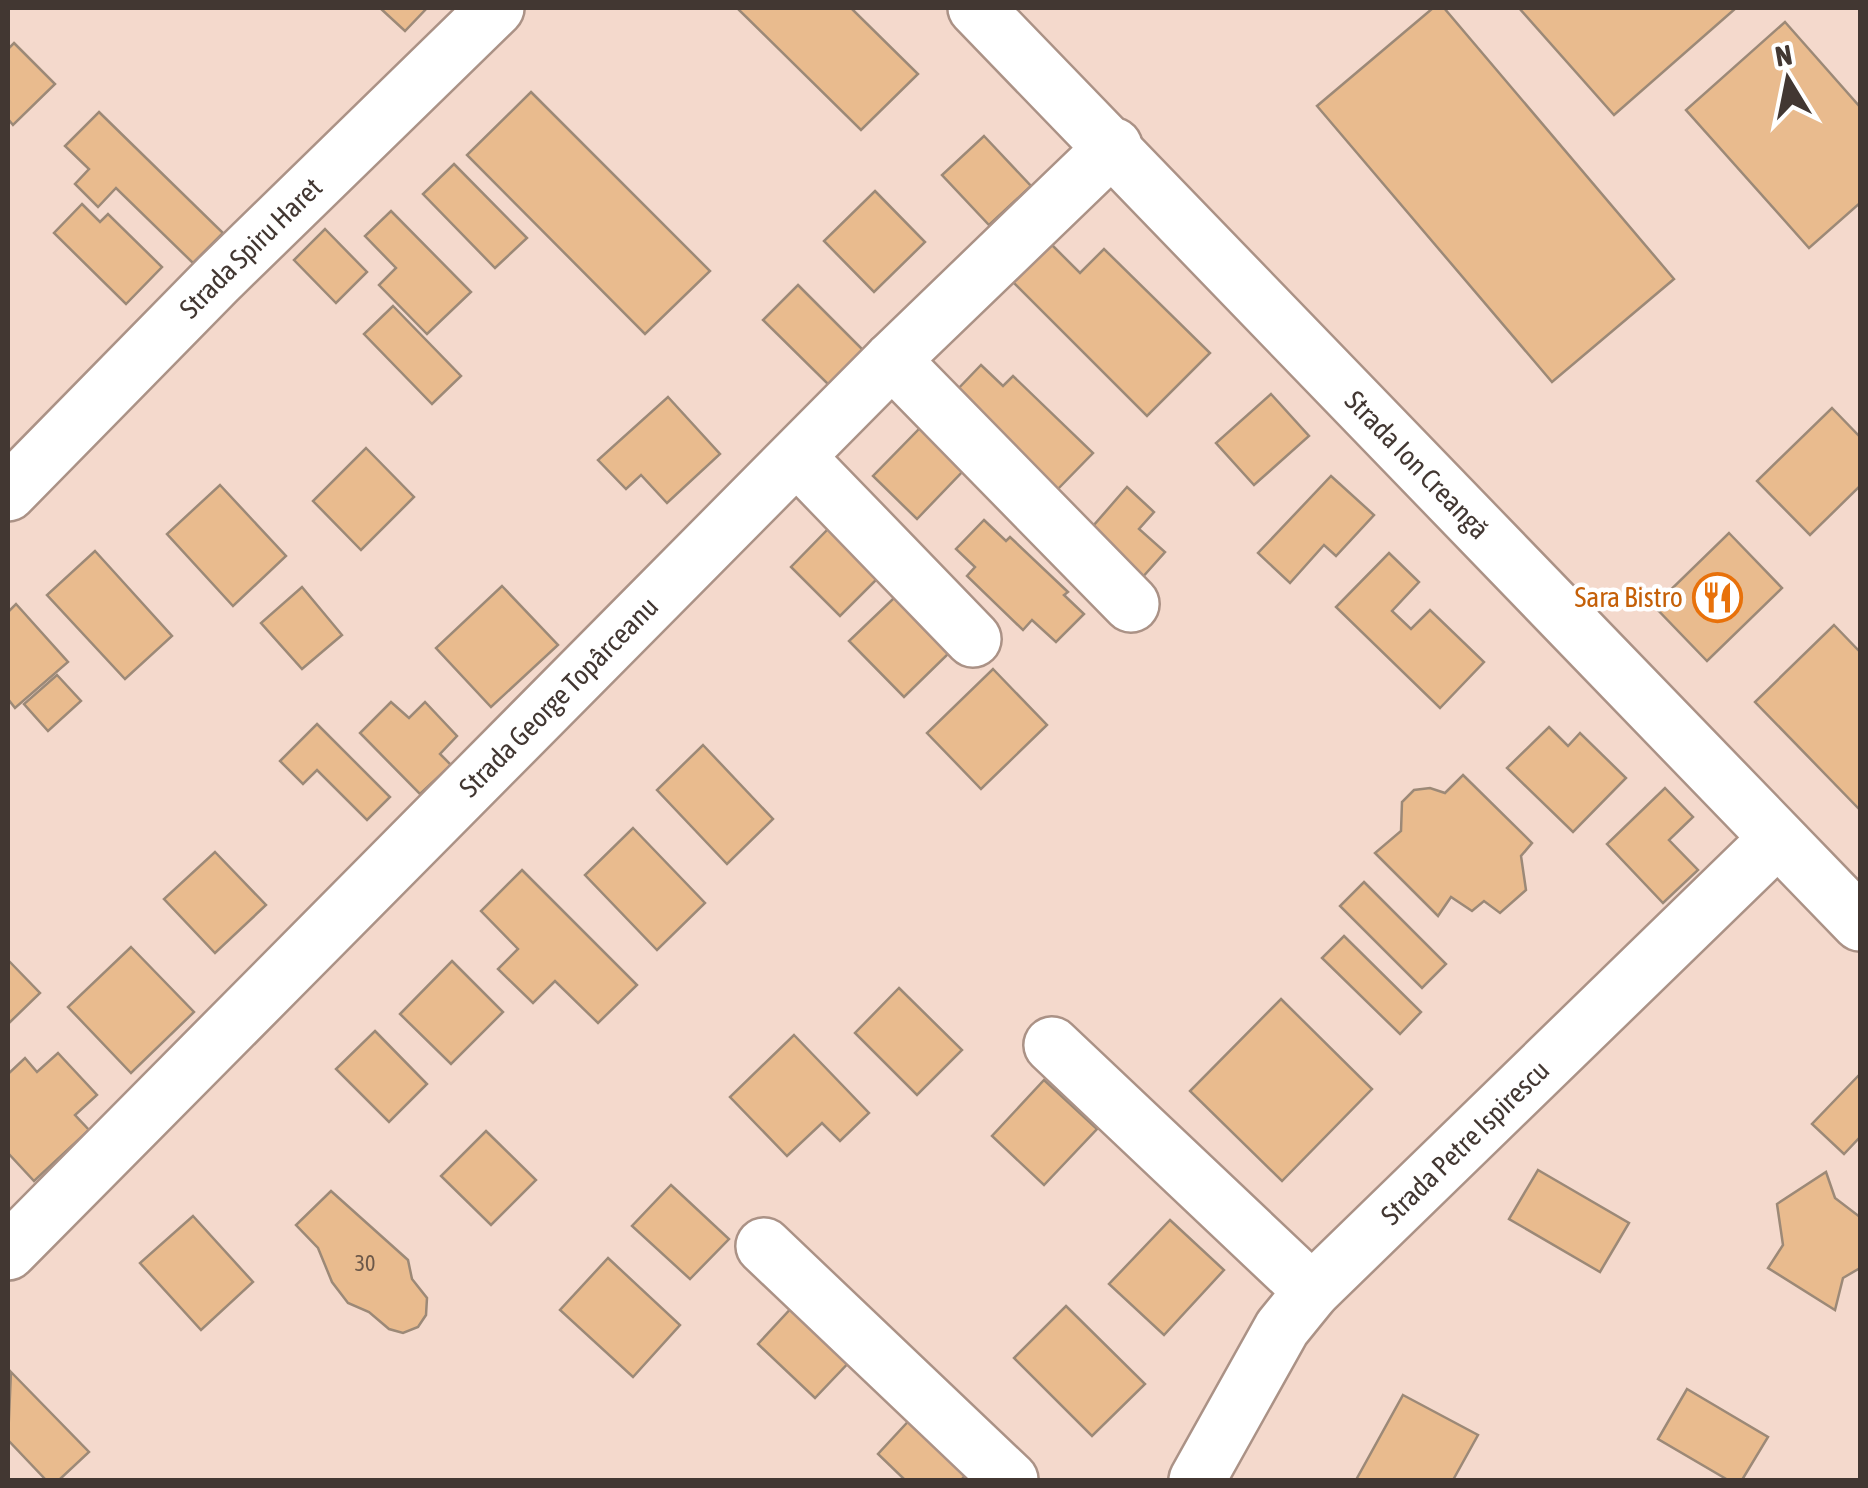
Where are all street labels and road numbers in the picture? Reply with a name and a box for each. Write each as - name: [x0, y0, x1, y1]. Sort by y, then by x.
- street label: Strada Spiru Haret: [173, 171, 328, 324]
- street label: Strada Ion Creangă: [1339, 384, 1496, 545]
- street label: Strada George Topârceanu: [453, 590, 664, 803]
- street label: Strada Petre Ispirescu: [1374, 1054, 1555, 1231]

